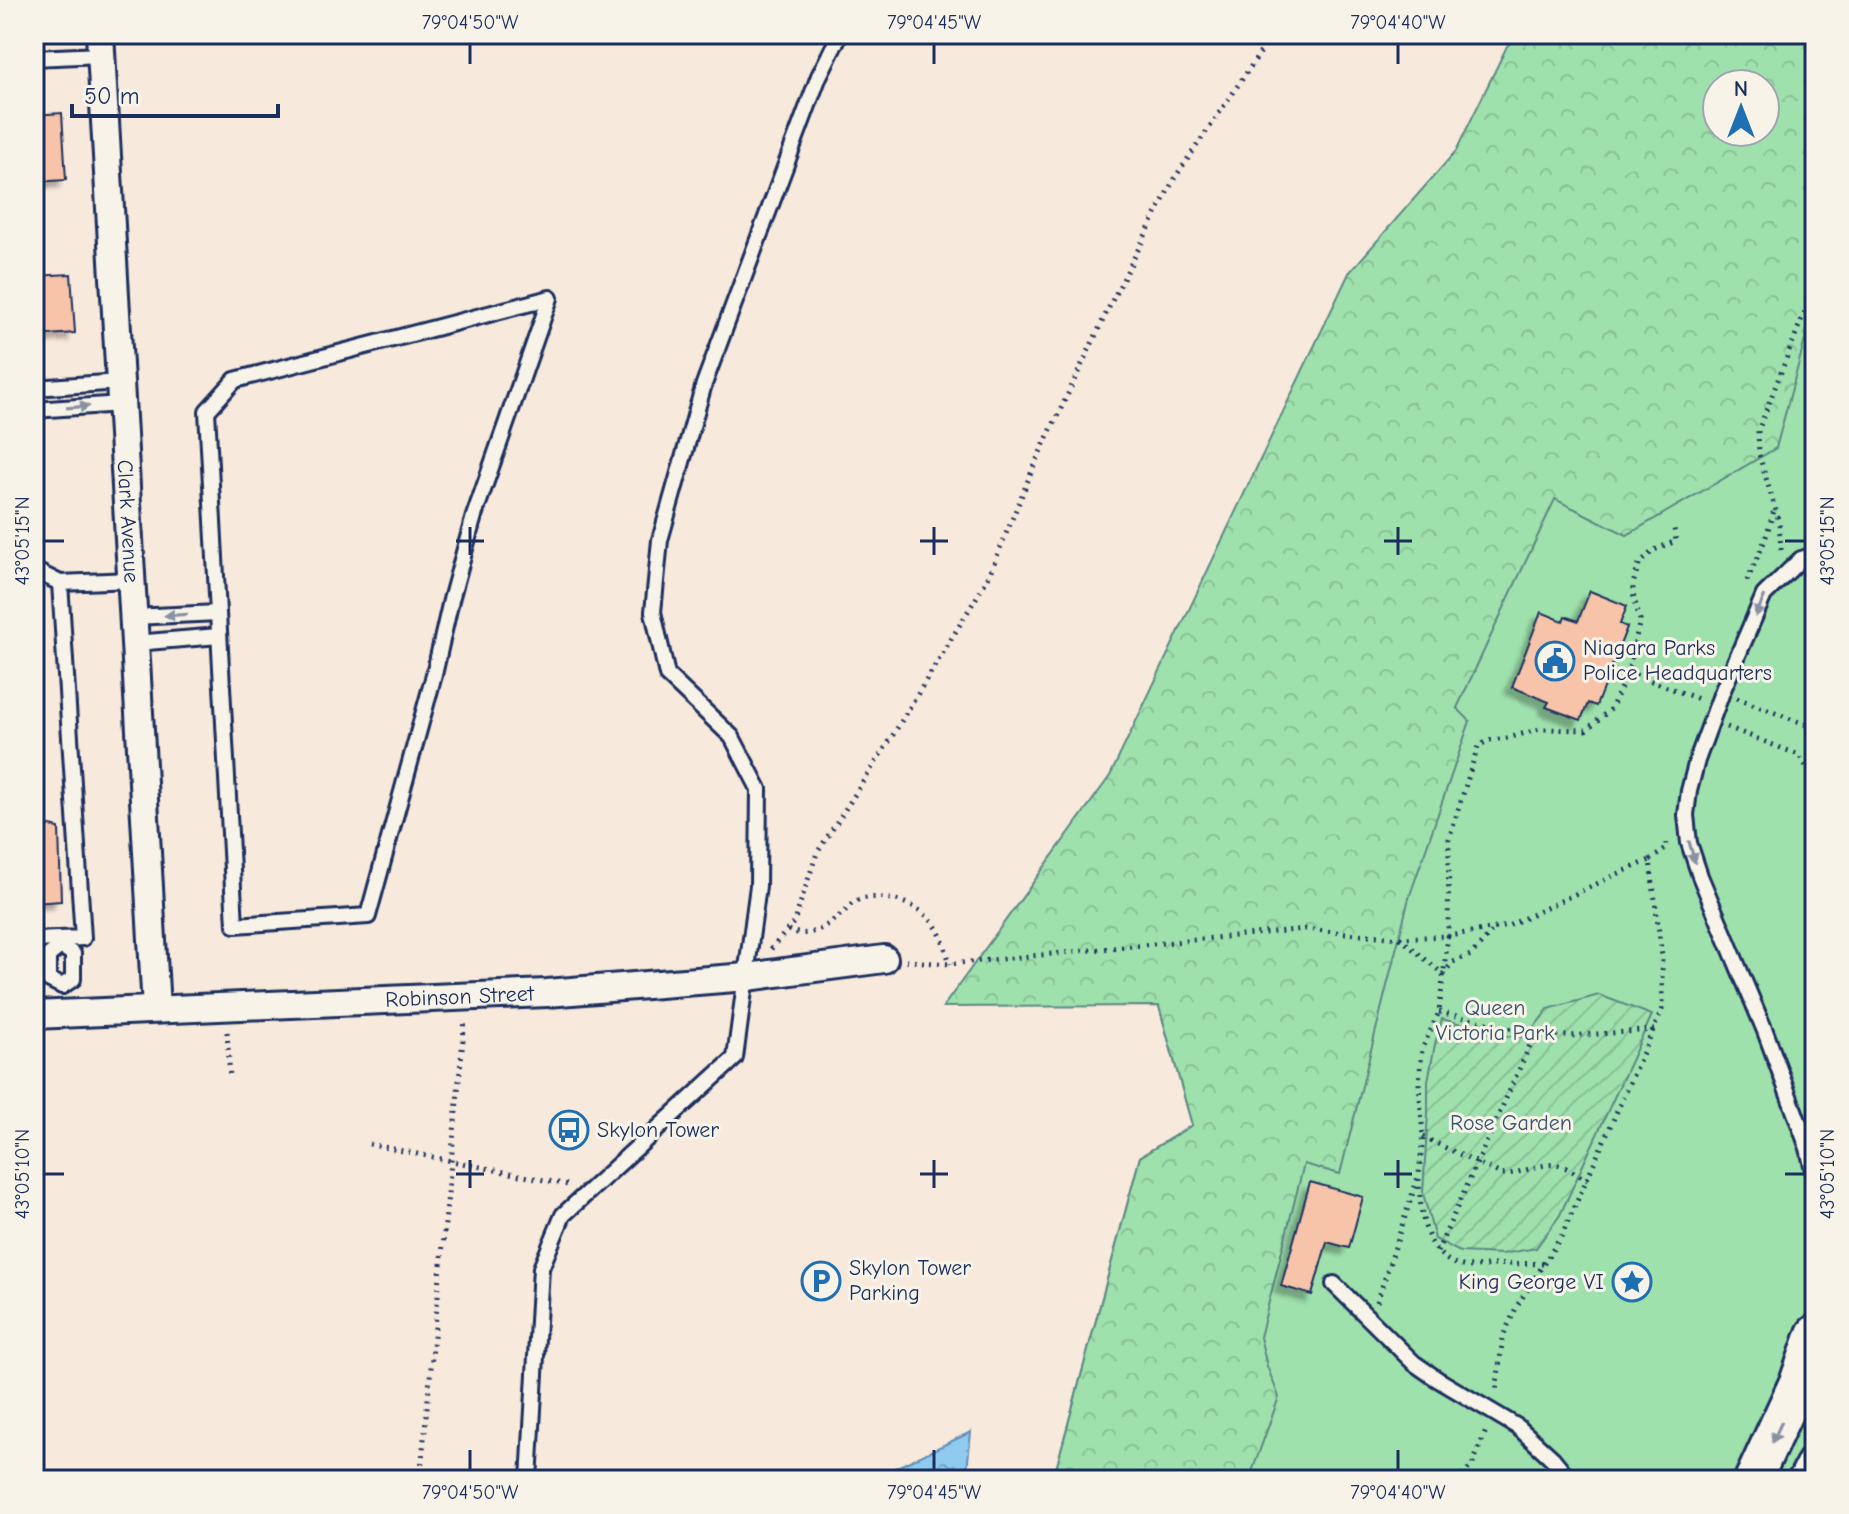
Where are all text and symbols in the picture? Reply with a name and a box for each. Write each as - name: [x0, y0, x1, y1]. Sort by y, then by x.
- text: 79°04'50"W: [422, 11, 519, 34]
- text: 79°04'45"W: [887, 11, 982, 34]
- text: 79°04'40"W: [1350, 11, 1446, 34]
- scale bar: [72, 68, 278, 118]
- north arrow: [1701, 68, 1781, 148]
- text: N: [1734, 76, 1748, 102]
- text: 50 m: [84, 82, 140, 110]
- one-way arrow: [65, 400, 90, 413]
- street label: Clark Avenue: [111, 459, 145, 584]
- text: 43°05'15"N: [11, 496, 34, 586]
- text: 43°05'15"N: [1816, 496, 1839, 586]
- one-way arrow: [1753, 595, 1767, 618]
- one-way arrow: [163, 609, 188, 622]
- place label: Niagara Parks Police Headquarters: [1583, 635, 1772, 686]
- public building icon: Niagara Parks Police Headquarters: [1534, 640, 1576, 682]
- one-way arrow: [1686, 840, 1699, 864]
- street label: Robinson Street: [385, 981, 535, 1013]
- park label: Queen Victoria Park: [1435, 995, 1555, 1046]
- bus stop icon: Skylon Tower: [548, 1109, 590, 1151]
- park label: Rose Garden: [1450, 1110, 1572, 1136]
- place label: Skylon Tower: [597, 1117, 719, 1143]
- text: 43°05'10"N: [11, 1129, 34, 1219]
- text: 43°05'10"N: [1816, 1129, 1839, 1219]
- place label: Skylon Tower Parking: [849, 1255, 971, 1306]
- parking icon: Skylon Tower Parking: [800, 1260, 842, 1302]
- place icon: King George VI: [1611, 1261, 1653, 1303]
- place label: King George VI: [1459, 1269, 1604, 1295]
- one-way arrow: [1770, 1421, 1784, 1444]
- text: 79°04'50"W: [422, 1481, 519, 1504]
- text: 79°04'45"W: [887, 1481, 982, 1504]
- text: 79°04'40"W: [1350, 1481, 1446, 1504]

